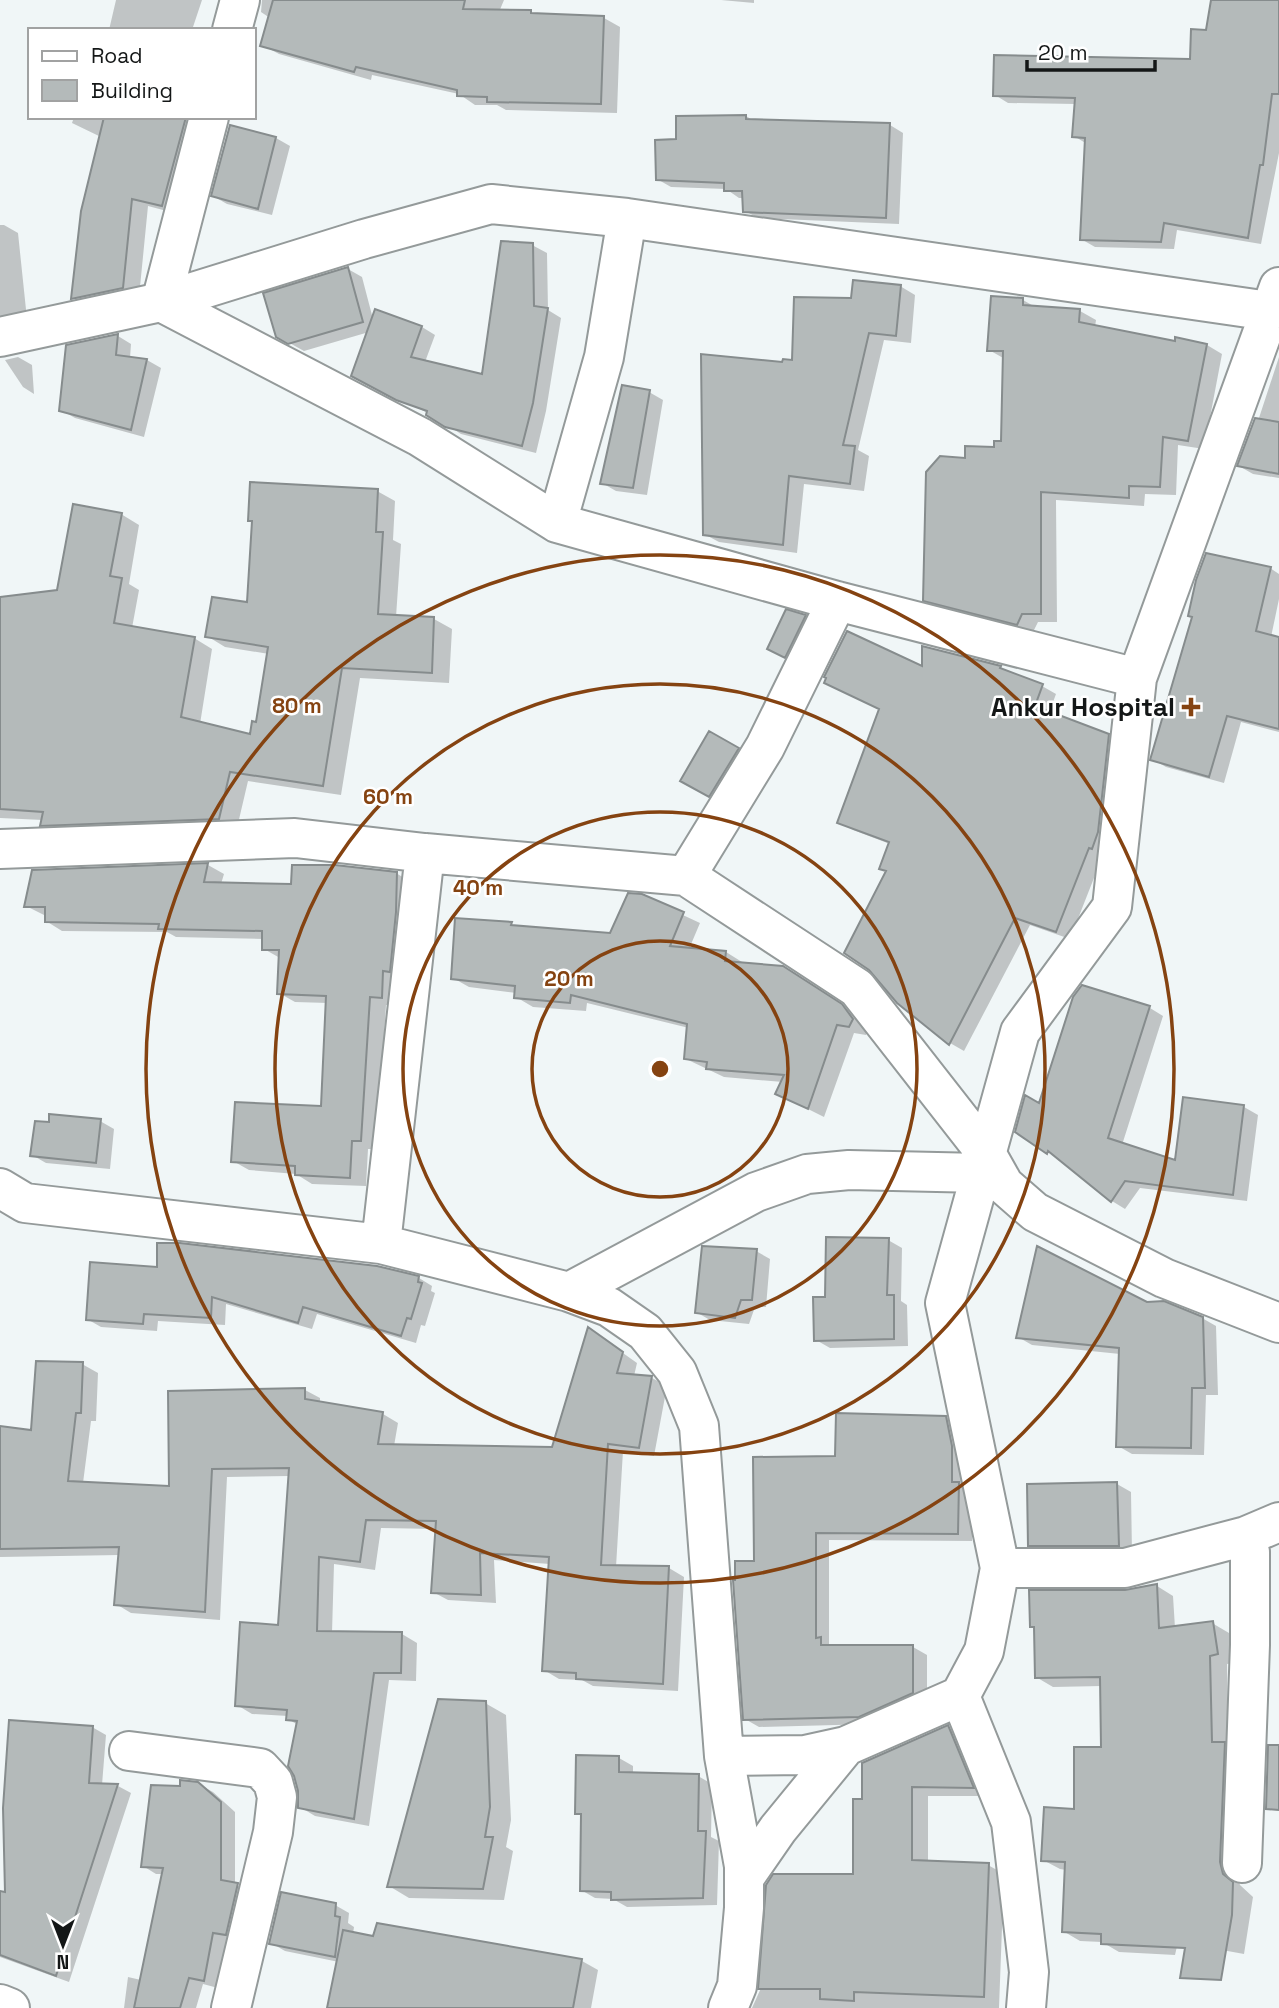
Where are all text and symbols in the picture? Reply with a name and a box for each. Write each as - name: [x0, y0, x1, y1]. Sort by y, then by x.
- legend: [28, 28, 256, 119]
- scale bar: [1027, 28, 1155, 72]
- text: 20 m: [1038, 39, 1088, 66]
- text: Road: [91, 42, 143, 69]
- text: Building: [91, 77, 173, 104]
- place label: Ankur Hospital: [991, 690, 1175, 724]
- text: 80 m: [272, 692, 322, 719]
- marker: Ankur Hospital: [1181, 697, 1201, 717]
- text: 60 m: [363, 783, 413, 810]
- text: 40 m: [453, 874, 503, 901]
- text: 20 m: [544, 965, 594, 992]
- centre of rings: [648, 1057, 672, 1081]
- north arrow: [28, 1910, 98, 1980]
- text: N: [57, 1949, 69, 1974]

